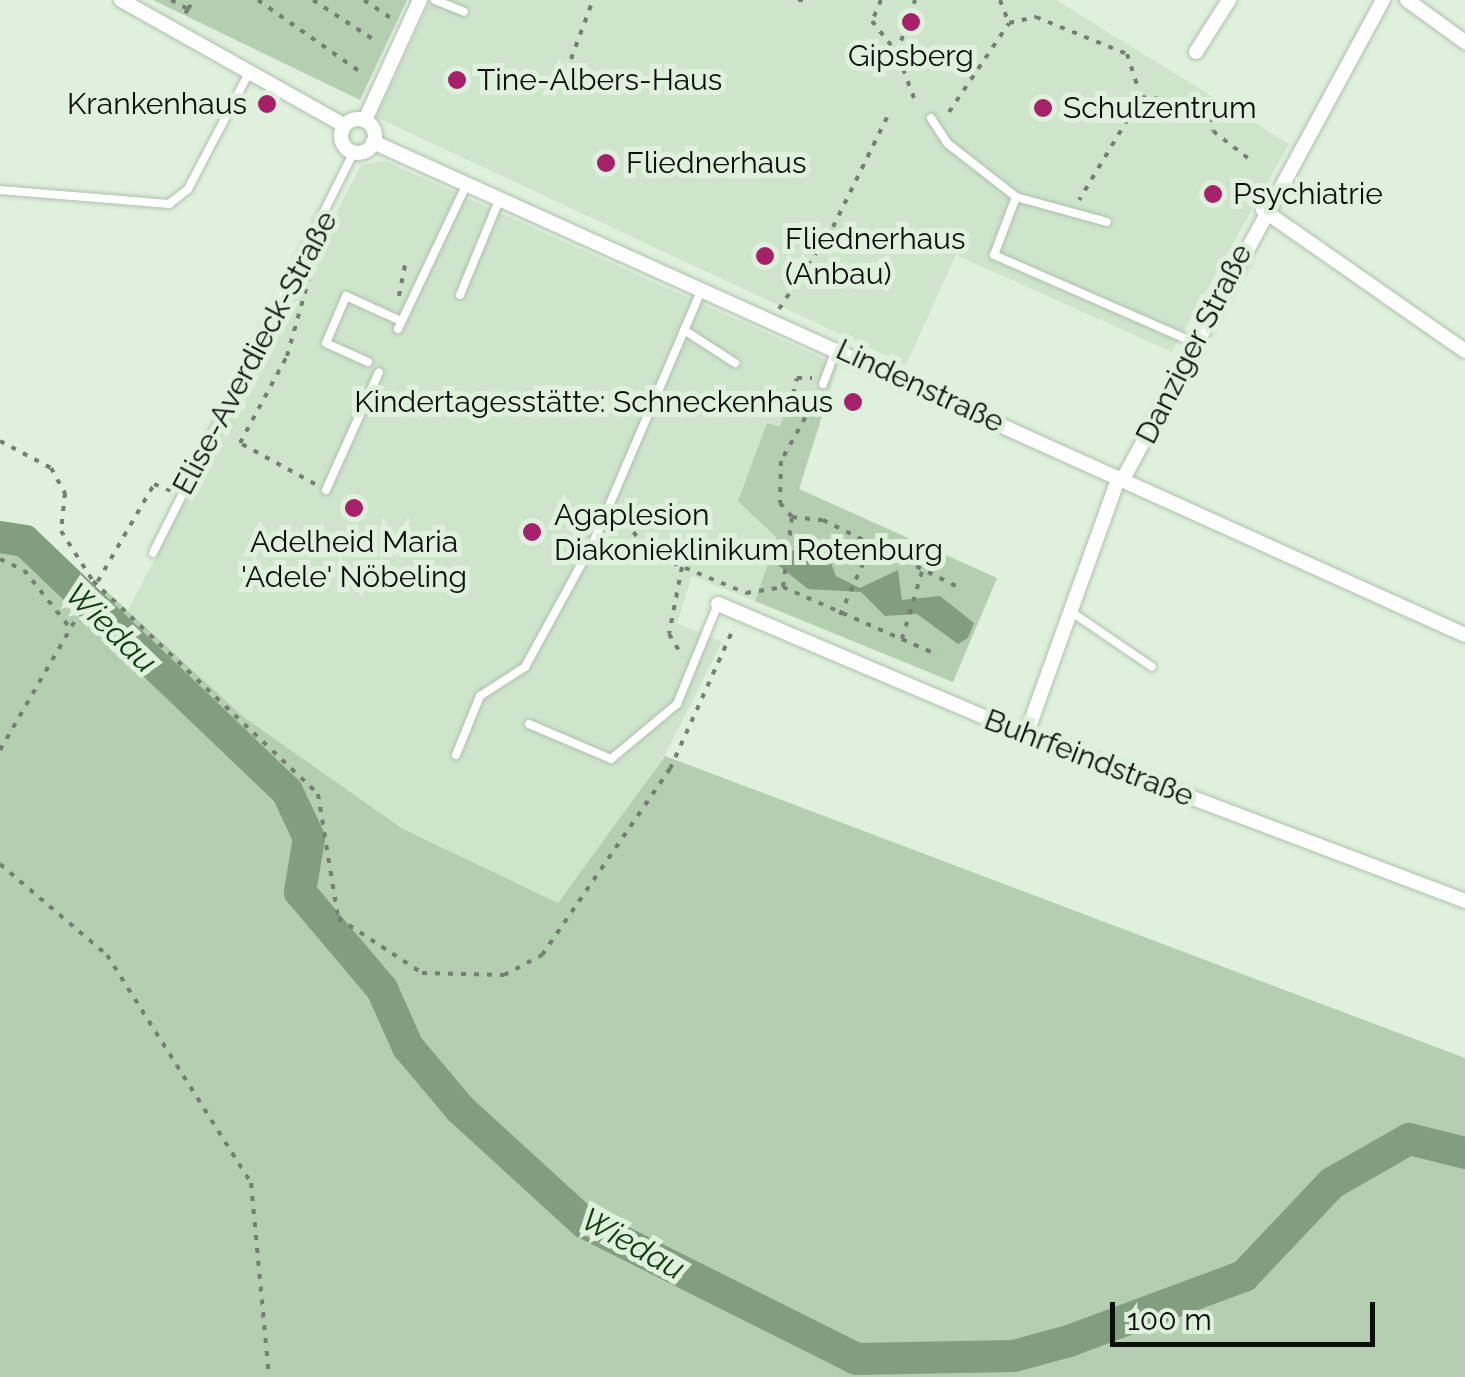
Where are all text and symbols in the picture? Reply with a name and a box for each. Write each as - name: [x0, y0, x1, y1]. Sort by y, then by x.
- marker: Gipsberg: [900, 11, 922, 33]
- place label: Gipsberg: [848, 38, 974, 74]
- place label: Tine-Albers-Haus: [477, 62, 722, 98]
- marker: Tine-Albers-Haus: [446, 69, 468, 91]
- place label: Krankenhaus: [67, 86, 247, 122]
- place label: Schulzentrum: [1063, 90, 1256, 126]
- marker: Krankenhaus: [256, 93, 278, 115]
- marker: Schulzentrum: [1032, 97, 1054, 119]
- place label: Fliednerhaus: [626, 145, 806, 181]
- marker: Fliednerhaus: [595, 152, 617, 174]
- place label: Psychiatrie: [1233, 176, 1383, 212]
- marker: Psychiatrie: [1202, 183, 1224, 205]
- street label: Elise-Averdieck-Straße: [165, 205, 345, 501]
- place label: Fliednerhaus (Anbau): [785, 221, 965, 292]
- street label: Danziger Straße: [1128, 238, 1260, 450]
- marker: Fliednerhaus (Anbau): [754, 245, 776, 267]
- street label: Lindenstraße: [830, 331, 1010, 441]
- place label: Kindertagesstätte: Schneckenhaus: [354, 384, 833, 420]
- marker: Kindertagesstätte: Schneckenhaus: [842, 391, 864, 413]
- marker: Adelheid Maria 'Adele' Nöbeling: [343, 497, 365, 519]
- place label: Agaplesion Diakonieklinikum Rotenburg: [554, 497, 943, 568]
- marker: Agaplesion Diakonieklinikum Rotenburg: [519, 519, 545, 545]
- place label: Adelheid Maria 'Adele' Nöbeling: [241, 524, 467, 594]
- water label: Wiedau: [57, 575, 165, 681]
- street label: Buhrfeindstraße: [979, 702, 1199, 814]
- water label: Wiedau: [575, 1200, 691, 1288]
- scale bar: [1115, 1282, 1380, 1344]
- text: 100 m: [1127, 1302, 1212, 1337]

